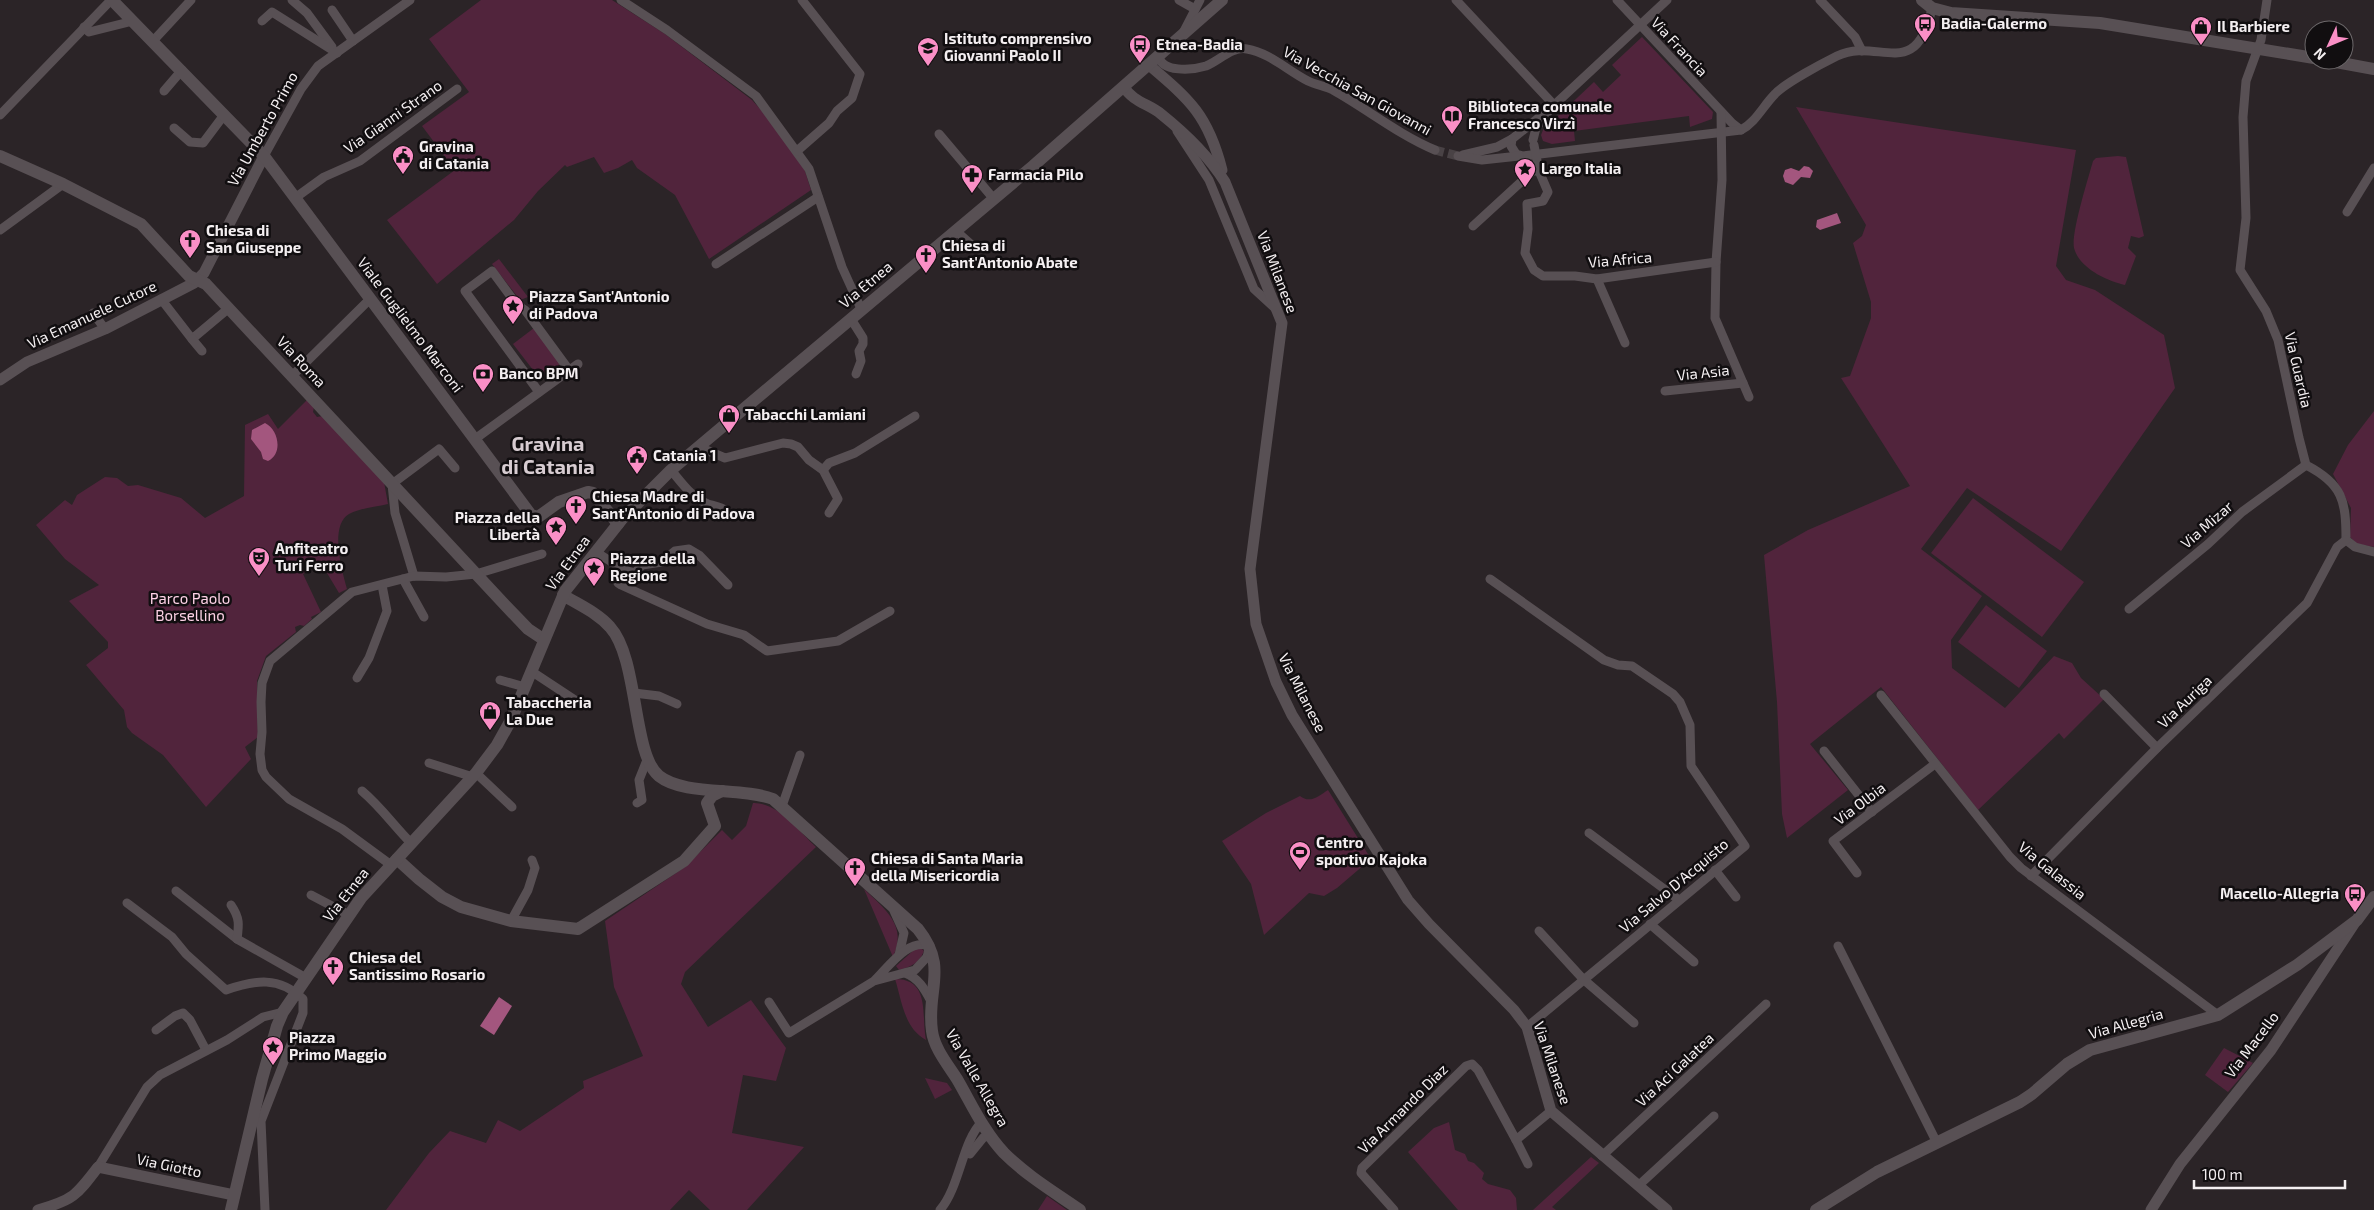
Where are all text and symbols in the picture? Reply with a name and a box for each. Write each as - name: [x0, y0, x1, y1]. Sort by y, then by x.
- bus stop icon: Badia-Galermo: [1913, 12, 1937, 43]
- street label: Via Francia: [1648, 13, 1712, 80]
- place label: Badia-Galermo: [1941, 14, 2047, 32]
- shop icon: Il Barbiere: [2189, 15, 2213, 46]
- place label: Il Barbiere: [2217, 17, 2290, 35]
- north arrow: [2304, 20, 2354, 70]
- place label: Istituto comprensivo Giovanni Paolo II: [944, 29, 1092, 64]
- bus stop icon: Etnea-Badia: [1128, 33, 1152, 64]
- place label: Etnea-Badia: [1156, 35, 1243, 53]
- school or university icon: Istituto comprensivo Giovanni Paolo II: [916, 36, 940, 67]
- street label: Via Vecchia San Giovanni: [1280, 42, 1435, 138]
- text: N: [2310, 45, 2329, 64]
- street label: Via Umberto Primo: [223, 68, 301, 189]
- street label: Via Gianni Strano: [340, 76, 445, 157]
- place label: Biblioteca comunale Francesco Virzì: [1468, 97, 1612, 132]
- library icon: Biblioteca comunale Francesco Virzì: [1440, 104, 1464, 135]
- place label: Gravina di Catania: [419, 137, 489, 172]
- public building icon: Gravina di Catania: [391, 144, 415, 175]
- place icon: Largo Italia: [1513, 157, 1537, 188]
- place label: Largo Italia: [1541, 159, 1621, 177]
- pharmacy icon: Farmacia Pilo: [960, 163, 984, 194]
- place label: Farmacia Pilo: [988, 165, 1084, 183]
- place label: Chiesa di San Giuseppe: [206, 221, 301, 256]
- church icon: Chiesa di San Giuseppe: [178, 228, 202, 259]
- street label: Via Milanese: [1254, 228, 1302, 315]
- place label: Chiesa di Sant'Antonio Abate: [942, 236, 1078, 271]
- church icon: Chiesa di Sant'Antonio Abate: [914, 243, 938, 274]
- street label: Via Africa: [1587, 247, 1653, 271]
- street label: Viale Guglielmo Marconi: [354, 253, 467, 395]
- street label: Via Etnea: [835, 257, 895, 312]
- street label: Via Emanuele Cutore: [24, 276, 159, 352]
- place label: Piazza Sant'Antonio di Padova: [529, 287, 670, 322]
- place icon: Piazza Sant'Antonio di Padova: [501, 294, 525, 325]
- street label: Via Guardia: [2282, 330, 2316, 409]
- street label: Via Roma: [273, 332, 330, 391]
- street label: Via Asia: [1676, 360, 1730, 384]
- bank icon: Banco BPM: [471, 362, 495, 393]
- place label: Banco BPM: [499, 364, 578, 382]
- shop icon: Tabacchi Lamiani: [717, 403, 741, 434]
- place label: Tabacchi Lamiani: [745, 405, 866, 423]
- district label: Gravina di Catania: [501, 431, 595, 478]
- public building icon: Catania 1: [625, 444, 649, 475]
- place label: Catania 1: [653, 446, 717, 464]
- place label: Chiesa Madre di Sant'Antonio di Padova: [592, 487, 755, 522]
- church icon: Chiesa Madre di Sant'Antonio di Padova: [564, 494, 588, 525]
- street label: Via Mizar: [2177, 497, 2236, 552]
- place label: Piazza della Libertà: [455, 508, 540, 543]
- place icon: Piazza della Libertà: [544, 515, 568, 546]
- street label: Via Etnea: [541, 531, 593, 593]
- place label: Anfiteatro Turi Ferro: [275, 539, 348, 574]
- theatre icon: Anfiteatro Turi Ferro: [247, 546, 271, 577]
- place label: Piazza della Regione: [610, 549, 695, 584]
- place icon: Piazza della Regione: [582, 556, 606, 587]
- park label: Parco Paolo Borsellino: [150, 589, 230, 624]
- street label: Via Milanese: [1275, 650, 1331, 735]
- street label: Via Auriga: [2154, 671, 2215, 731]
- place label: Tabaccheria La Due: [506, 693, 591, 728]
- shop icon: Tabaccheria La Due: [478, 700, 502, 731]
- street label: Via Olbia: [1830, 778, 1889, 828]
- place label: Centro sportivo Kajoka: [1316, 833, 1427, 868]
- street label: Via Salvo D'Acquisto: [1615, 834, 1732, 936]
- street label: Via Galassia: [2015, 837, 2090, 903]
- sports icon: Centro sportivo Kajoka: [1288, 840, 1312, 871]
- place label: Chiesa di Santa Maria della Misericordia: [871, 849, 1023, 884]
- church icon: Chiesa di Santa Maria della Misericordia: [843, 856, 867, 887]
- street label: Via Etnea: [319, 864, 372, 925]
- bus stop icon: Macello-Allegria: [2343, 882, 2367, 913]
- place label: Macello-Allegria: [2220, 884, 2339, 902]
- place label: Chiesa del Santissimo Rosario: [349, 948, 486, 983]
- church icon: Chiesa del Santissimo Rosario: [321, 955, 345, 986]
- street label: Via Allegria: [2086, 1004, 2165, 1042]
- street label: Via Macello: [2220, 1008, 2282, 1081]
- street label: Via Milanese: [1530, 1019, 1576, 1106]
- street label: Via Valle Allegra: [943, 1025, 1013, 1130]
- place label: Piazza Primo Maggio: [289, 1028, 387, 1063]
- street label: Via Aci Galatea: [1632, 1029, 1717, 1110]
- place icon: Piazza Primo Maggio: [261, 1035, 285, 1066]
- street label: Via Armando Diaz: [1354, 1060, 1451, 1157]
- street label: Via Giotto: [135, 1149, 203, 1181]
- scale bar: [2194, 1158, 2345, 1190]
- text: 100 m: [2202, 1165, 2243, 1183]

